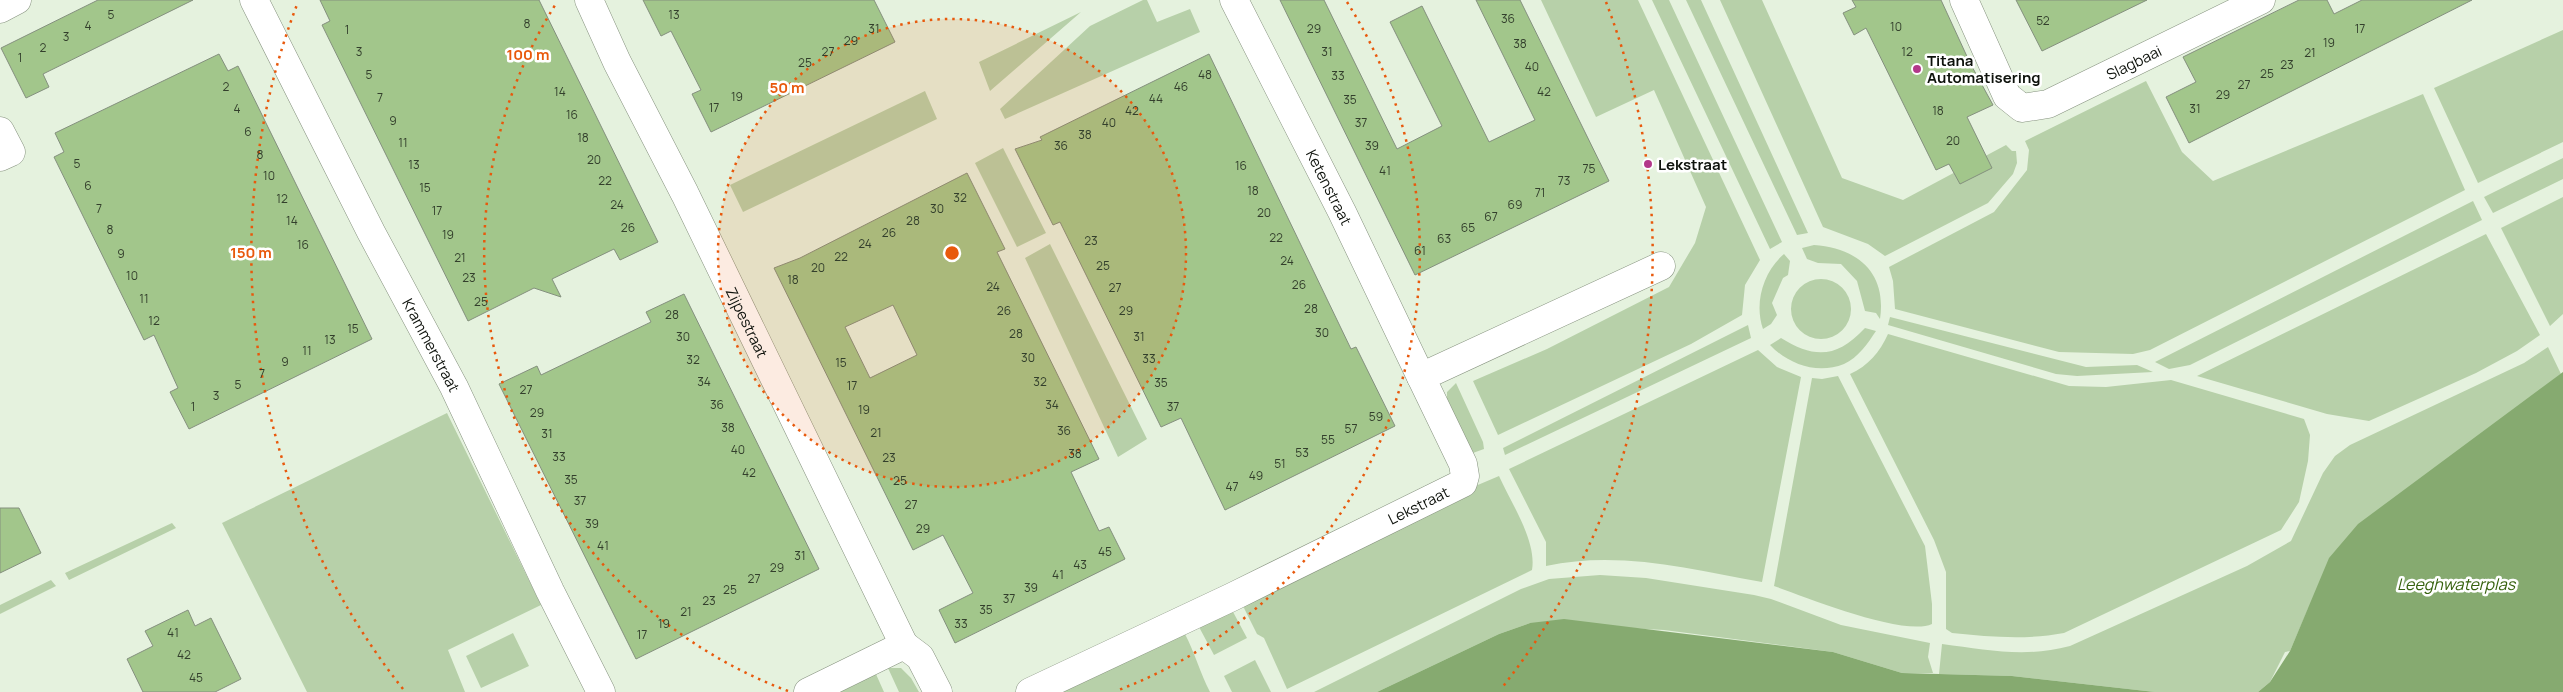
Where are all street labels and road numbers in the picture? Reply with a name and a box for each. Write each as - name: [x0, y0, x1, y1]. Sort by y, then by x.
- street label: Slagbaai: [2102, 40, 2165, 85]
- street label: Ketenstraat: [1301, 146, 1357, 228]
- street label: Zijpestraat: [721, 283, 773, 361]
- street label: Krammerstraat: [398, 294, 465, 395]
- street label: Lekstraat: [1384, 481, 1452, 529]

